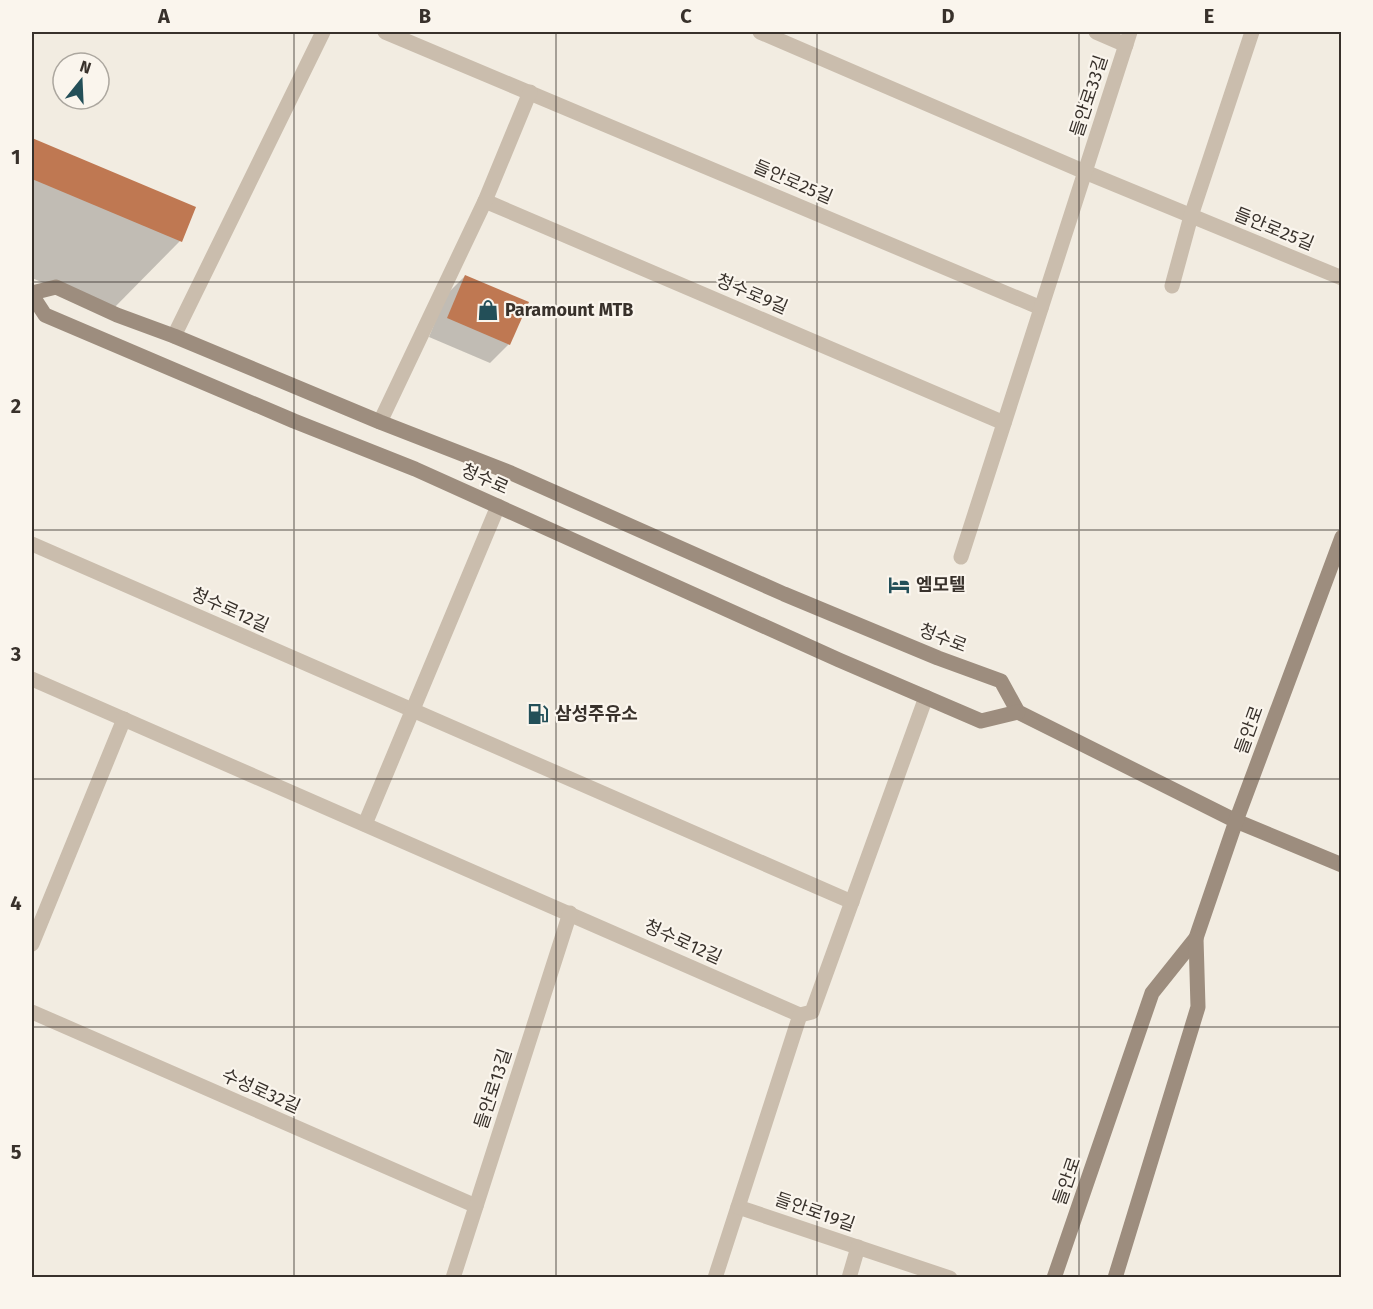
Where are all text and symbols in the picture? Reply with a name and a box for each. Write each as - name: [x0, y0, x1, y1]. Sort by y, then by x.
- text: A: [157, 4, 171, 28]
- text: B: [419, 4, 431, 28]
- text: C: [680, 4, 692, 28]
- text: D: [941, 4, 955, 28]
- text: E: [1204, 4, 1214, 28]
- north arrow: [51, 51, 111, 111]
- street label: 들안로33길: [1066, 53, 1112, 139]
- text: N: [78, 57, 93, 78]
- text: 1: [11, 145, 21, 169]
- street label: 들안로25길: [750, 155, 836, 209]
- street label: 들안로25길: [1231, 203, 1317, 255]
- street label: 청수로9길: [713, 269, 791, 319]
- shop icon: Paramount MTB: [476, 298, 500, 322]
- place label: Paramount MTB: [505, 299, 633, 321]
- text: 2: [11, 394, 21, 418]
- street label: 청수로: [458, 459, 512, 499]
- hotel icon: 엠모텔: [887, 573, 911, 597]
- place label: 엠모텔: [916, 574, 966, 596]
- street label: 청수로12길: [188, 583, 272, 637]
- street label: 청수로: [916, 619, 970, 657]
- text: 3: [10, 642, 21, 666]
- fuel station icon: 삼성주유소: [526, 702, 550, 726]
- place label: 삼성주유소: [555, 703, 638, 725]
- street label: 들안로: [1230, 703, 1268, 757]
- text: 4: [10, 891, 22, 915]
- street label: 청수로12길: [641, 915, 725, 969]
- street label: 들안로13길: [470, 1046, 516, 1132]
- street label: 수성로32길: [218, 1064, 304, 1118]
- text: 5: [11, 1140, 22, 1164]
- street label: 들안로: [1049, 1154, 1085, 1208]
- street label: 들안로19길: [772, 1188, 858, 1236]

